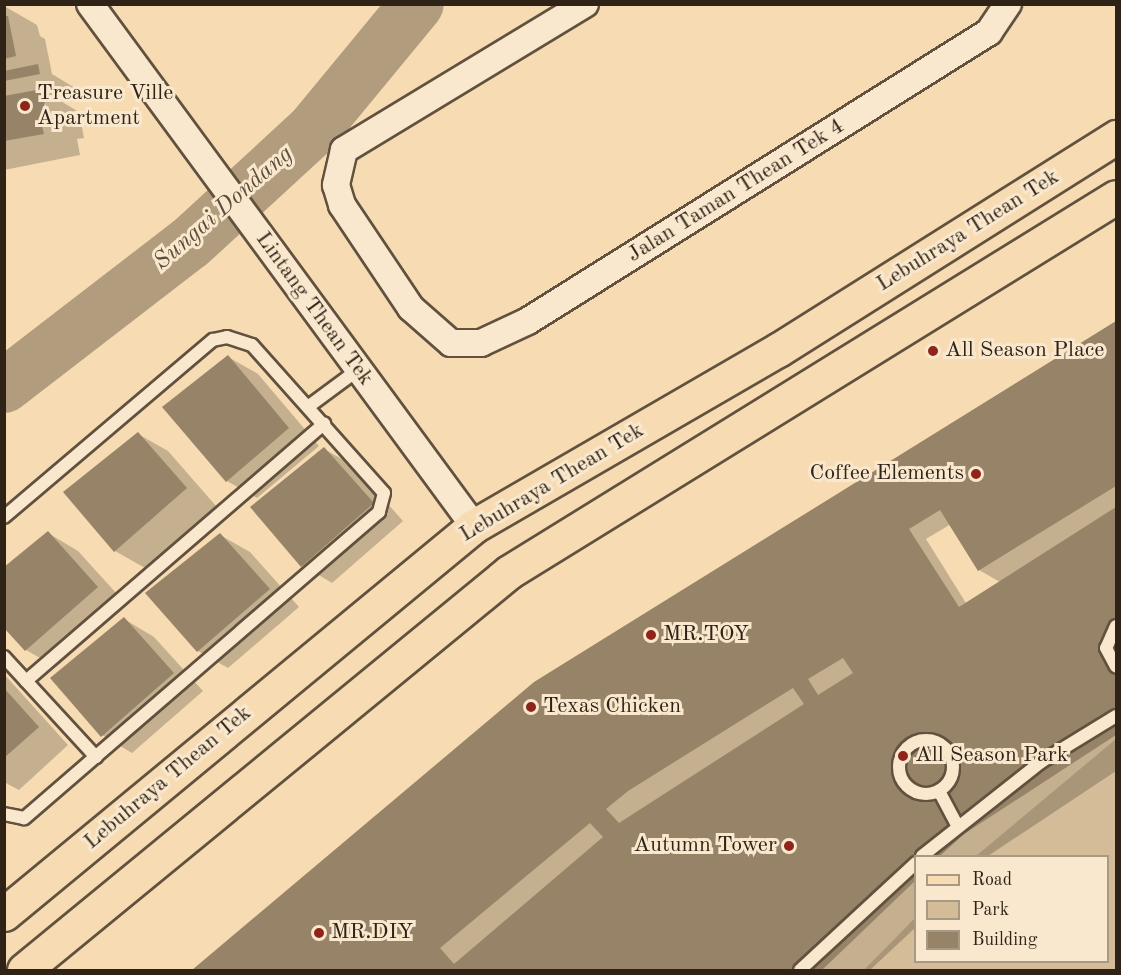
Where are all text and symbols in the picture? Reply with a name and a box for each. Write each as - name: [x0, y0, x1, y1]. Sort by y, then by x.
- place label: Treasure Ville Apartment: [37, 80, 173, 132]
- marker: Treasure Ville Apartment: [18, 99, 32, 113]
- street label: Jalan Taman Thean Tek 4: [623, 113, 849, 269]
- water label: Sungai Dondang: [148, 141, 300, 277]
- street label: Lebuhraya Thean Tek: [872, 164, 1064, 298]
- street label: Lintang Thean Tek: [249, 227, 379, 391]
- place label: All Season Place: [945, 338, 1104, 364]
- marker: All Season Place: [926, 344, 940, 358]
- street label: Lebuhraya Thean Tek: [455, 418, 649, 548]
- place label: Coffee Elements: [809, 461, 964, 487]
- marker: Coffee Elements: [969, 467, 983, 481]
- place label: MR.TOY: [663, 622, 749, 648]
- marker: MR.TOY: [644, 628, 658, 642]
- place label: Texas Chicken: [543, 694, 681, 720]
- street label: Lebuhraya Thean Tek: [79, 700, 257, 856]
- marker: Texas Chicken: [524, 700, 538, 714]
- place label: All Season Park: [915, 743, 1068, 769]
- marker: All Season Park: [896, 749, 910, 763]
- place label: Autumn Tower: [634, 833, 777, 859]
- marker: Autumn Tower: [782, 839, 796, 853]
- legend: [914, 855, 1109, 963]
- text: Road: [972, 871, 1012, 889]
- text: Park: [972, 901, 1009, 919]
- place label: MR.DIY: [331, 920, 413, 946]
- marker: MR.DIY: [312, 926, 326, 940]
- text: Building: [972, 931, 1037, 949]

